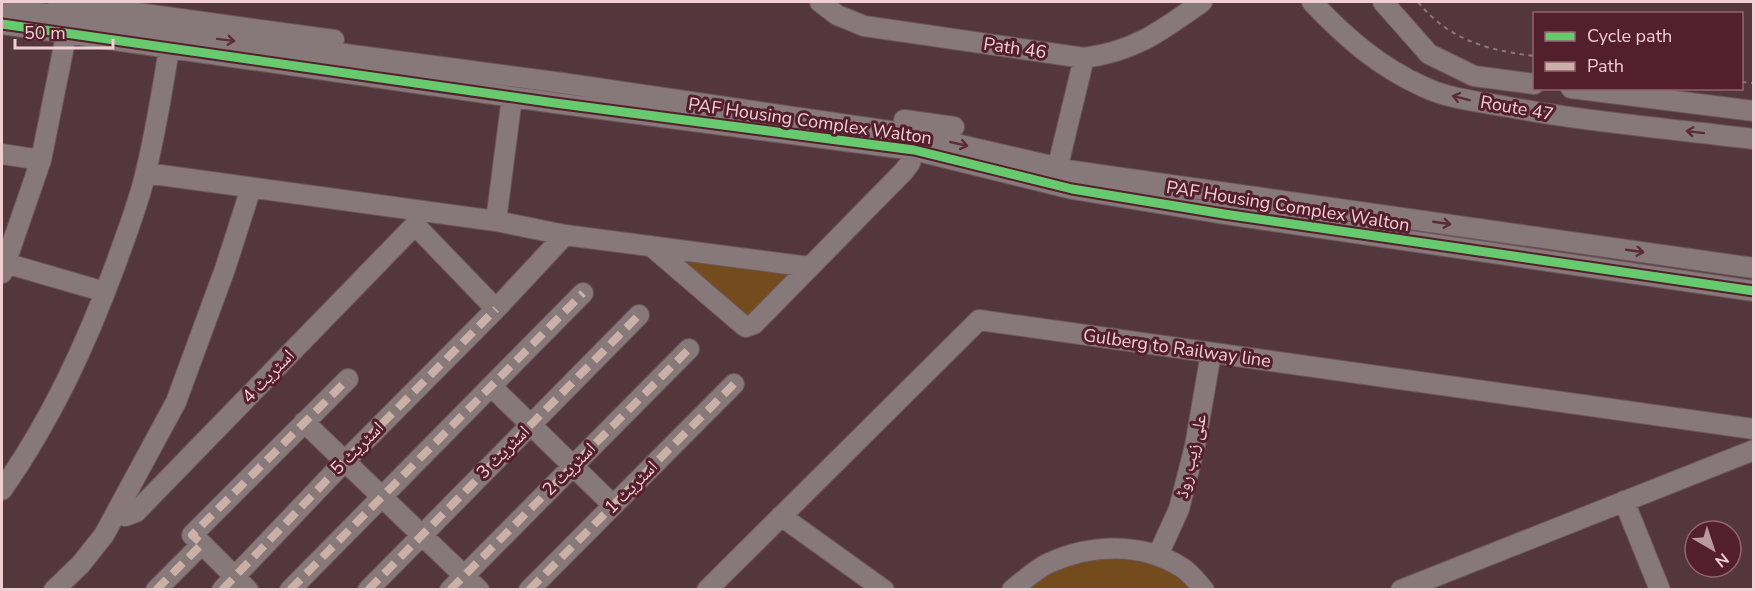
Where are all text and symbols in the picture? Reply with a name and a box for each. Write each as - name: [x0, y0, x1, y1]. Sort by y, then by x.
- scale bar: [15, 12, 112, 50]
- legend: [1533, 12, 1743, 90]
- text: 50 m: [24, 21, 66, 45]
- text: Cycle path: [1587, 24, 1672, 48]
- street label: Path 46: [982, 32, 1048, 64]
- one-way arrow: [215, 34, 235, 45]
- text: Path: [1587, 54, 1624, 78]
- street label: Route 47: [1478, 90, 1556, 126]
- one-way arrow: [1452, 91, 1471, 103]
- street label: PAF Housing Complex Walton: [687, 92, 933, 150]
- one-way arrow: [1686, 126, 1706, 137]
- one-way arrow: [949, 139, 968, 151]
- street label: PAF Housing Complex Walton: [1165, 175, 1411, 237]
- one-way arrow: [1431, 217, 1451, 228]
- one-way arrow: [1624, 245, 1644, 256]
- street label: Gulberg to Railway line: [1082, 323, 1272, 373]
- street label: اسٹریٹ 4: [236, 344, 300, 408]
- street label: علی زیب روڈ: [1170, 412, 1212, 500]
- street label: اسٹریٹ 5: [325, 416, 389, 480]
- street label: اسٹریٹ 3: [471, 420, 535, 484]
- street label: اسٹریٹ 2: [537, 437, 601, 501]
- street label: اسٹریٹ 1: [599, 455, 663, 519]
- north arrow: [1683, 519, 1743, 579]
- text: N: [1710, 548, 1733, 572]

